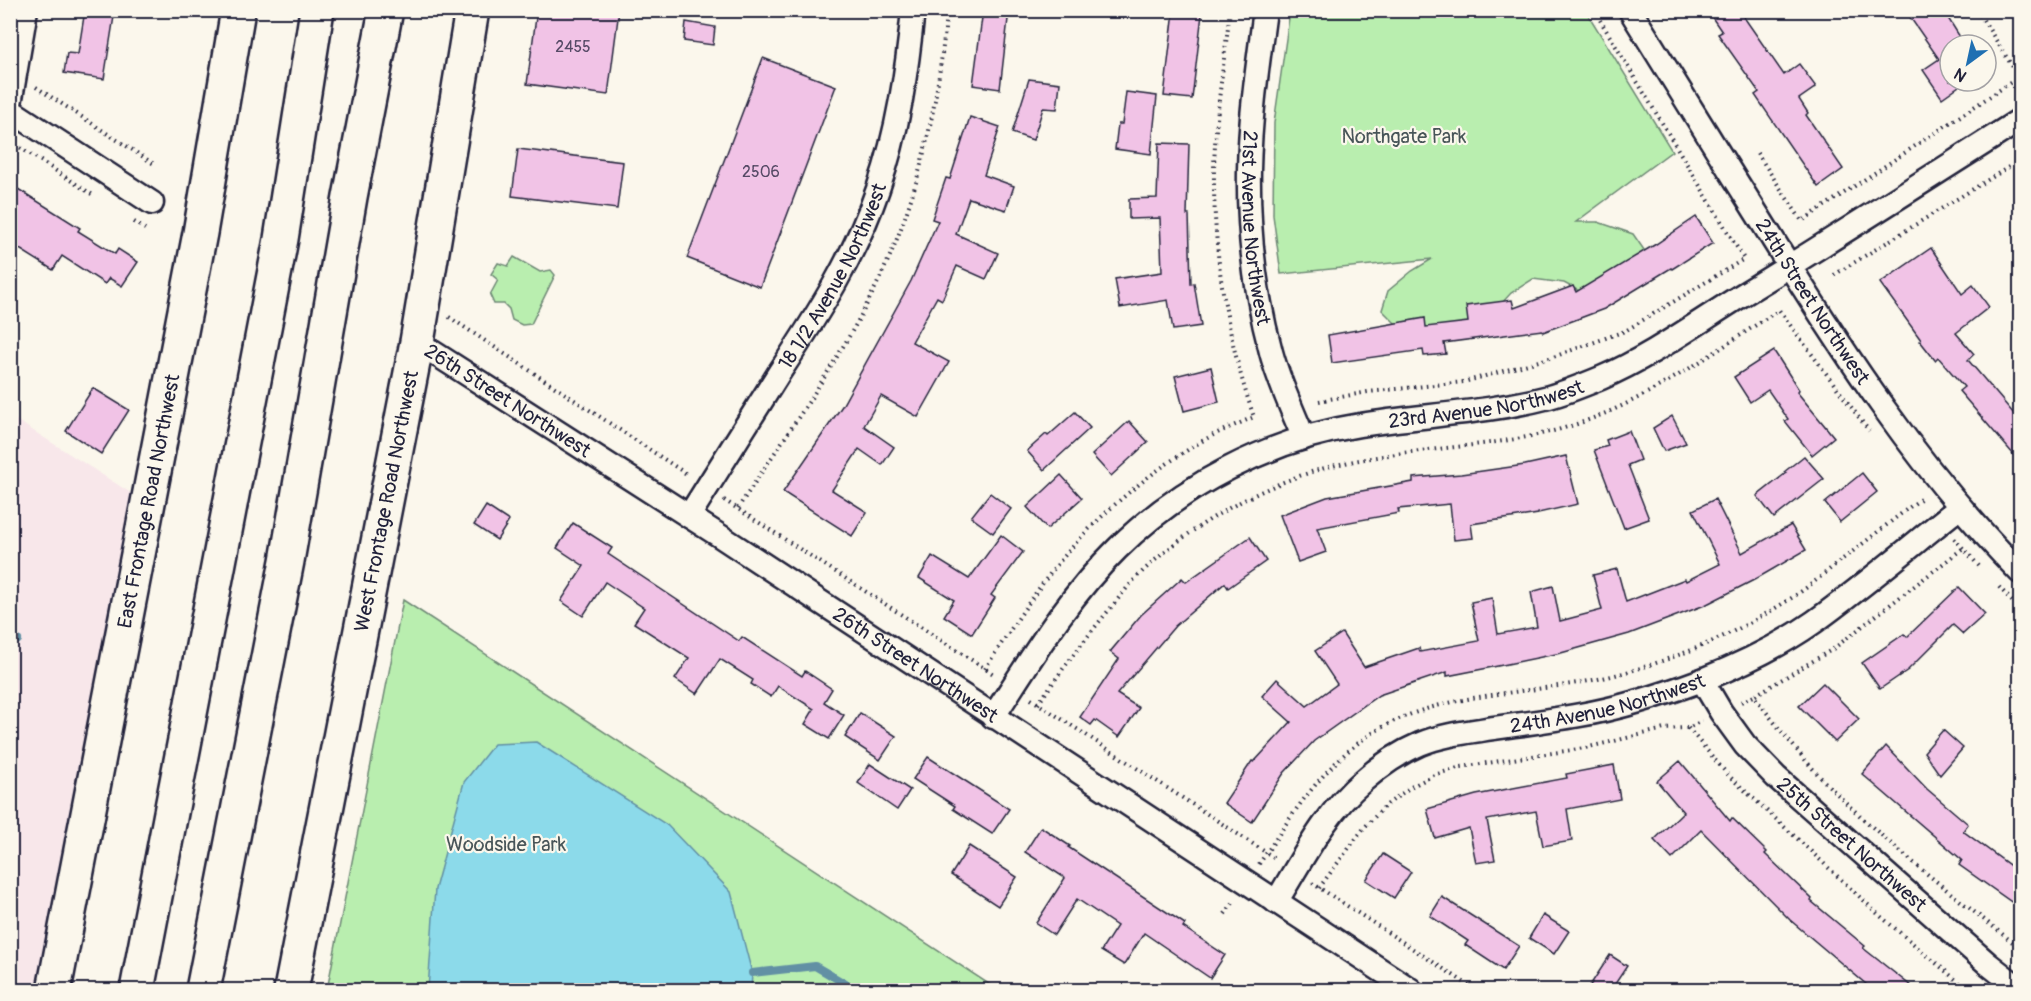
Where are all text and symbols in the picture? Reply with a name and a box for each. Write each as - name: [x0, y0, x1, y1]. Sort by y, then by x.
- north arrow: [1938, 33, 1998, 93]
- house number: 2455: [555, 37, 591, 57]
- text: N: [1950, 63, 1970, 86]
- park label: Northgate Park: [1342, 124, 1467, 149]
- street label: 21st Avenue Northwest: [1236, 130, 1277, 328]
- house number: 2506: [742, 162, 780, 182]
- street label: 18 1/2 Avenue Northwest: [772, 179, 892, 374]
- street label: 24th Street Northwest: [1750, 214, 1876, 390]
- street label: 26th Street Northwest: [420, 338, 597, 463]
- street label: West Frontage Road Northwest: [348, 368, 424, 634]
- street label: East Frontage Road Northwest: [112, 371, 185, 630]
- street label: 23rd Avenue Northwest: [1387, 374, 1588, 433]
- street label: 26th Street Northwest: [828, 601, 1004, 728]
- street label: 24th Avenue Northwest: [1508, 667, 1709, 738]
- street label: 25th Street Northwest: [1772, 771, 1933, 917]
- park label: Woodside Park: [446, 832, 567, 857]

